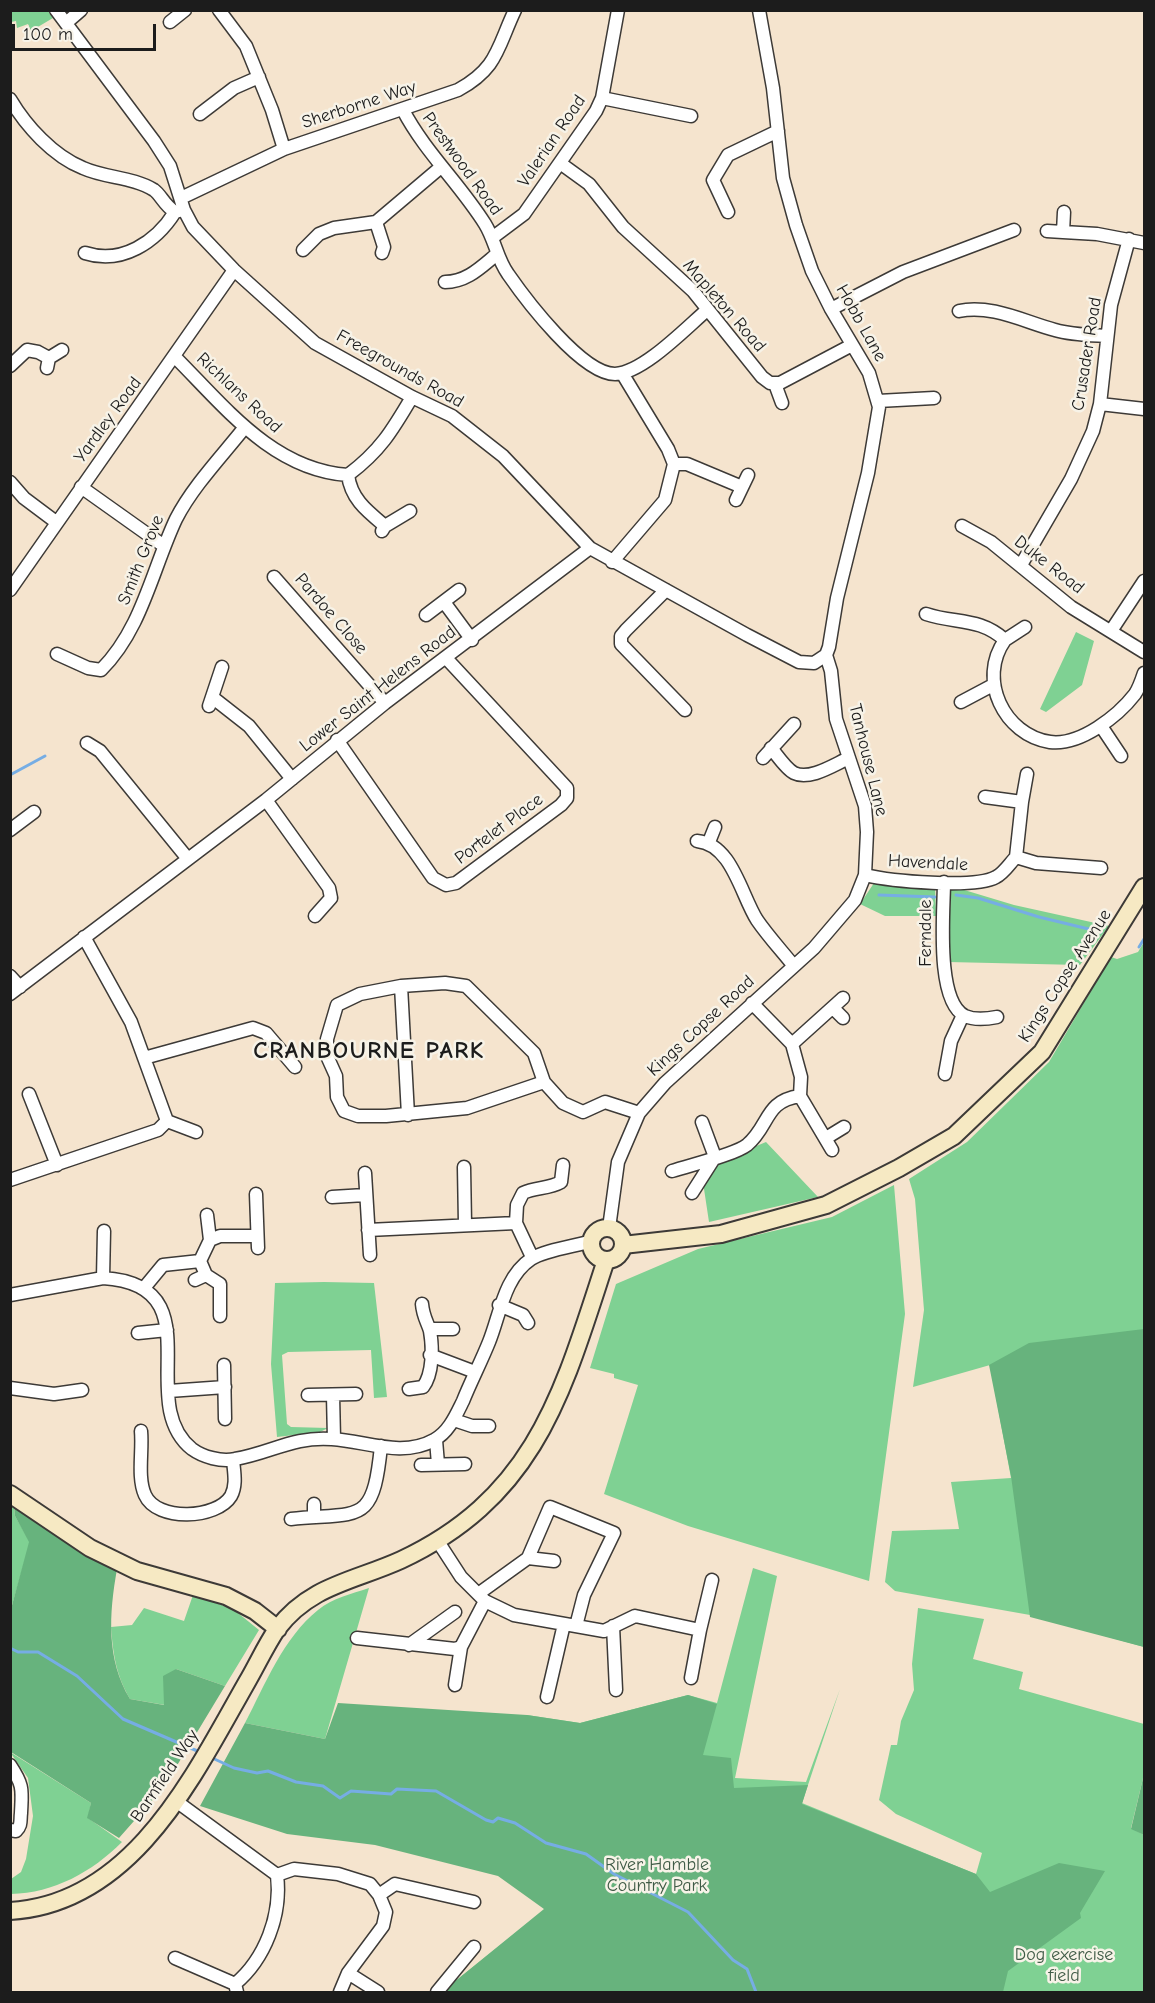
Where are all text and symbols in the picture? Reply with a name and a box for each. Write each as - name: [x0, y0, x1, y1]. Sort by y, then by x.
- scale bar: [15, 12, 159, 50]
- text: 100 m: [23, 24, 73, 45]
- street label: Sherborne Way: [299, 76, 419, 134]
- street label: Valerian Road: [513, 91, 591, 191]
- street label: Prestwood Road: [417, 108, 507, 220]
- street label: Mapleton Road: [678, 255, 770, 357]
- street label: Hobb Lane: [831, 281, 891, 365]
- street label: Crusader Road: [1067, 296, 1107, 412]
- street label: Freegrounds Road: [333, 325, 467, 413]
- street label: Richlans Road: [192, 348, 286, 438]
- street label: Yardley Road: [70, 373, 146, 467]
- street label: Smith Grove: [113, 512, 169, 608]
- street label: Duke Road: [1010, 531, 1088, 599]
- street label: Pardoe Close: [290, 569, 372, 659]
- street label: Lower Saint Helens Road: [296, 621, 460, 757]
- street label: Tanhouse Lane: [844, 702, 892, 818]
- street label: Portelet Place: [451, 789, 547, 869]
- street label: Havendale: [887, 850, 969, 876]
- street label: Ferndale: [915, 899, 937, 967]
- street label: Kings Copse Avenue: [1014, 905, 1116, 1047]
- street label: Kings Copse Road: [643, 971, 759, 1081]
- district label: CRANBOURNE PARK: [253, 1037, 485, 1065]
- street label: Barnfield Way: [126, 1726, 204, 1826]
- park label: River Hamble Country Park: [605, 1854, 709, 1896]
- park label: Dog exercise field: [1015, 1944, 1113, 1986]

